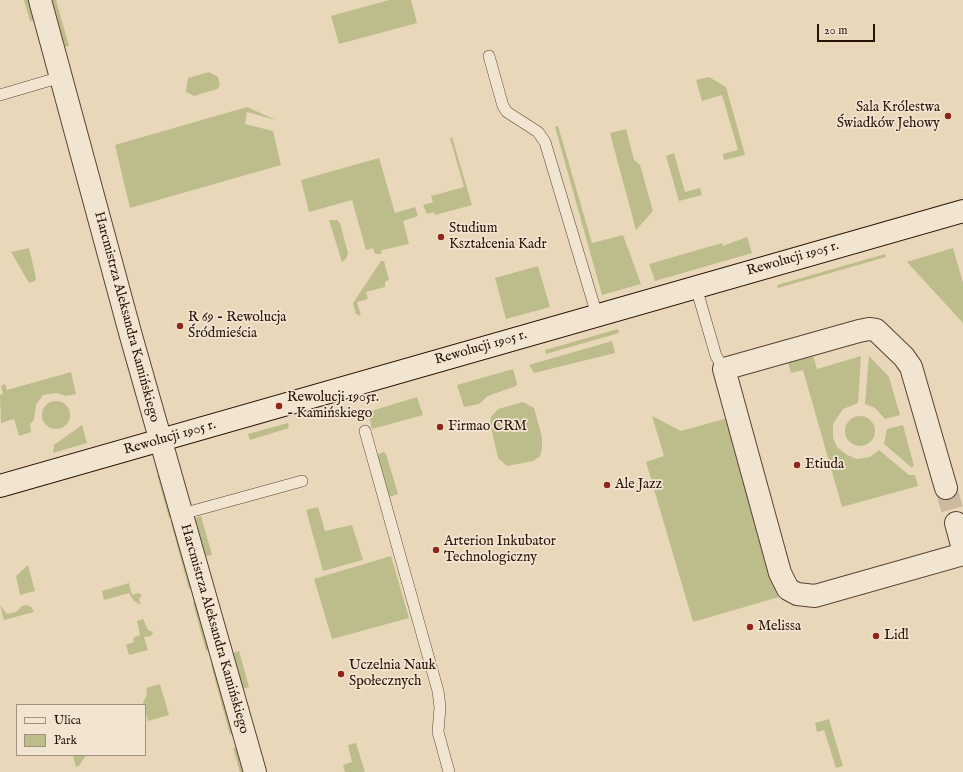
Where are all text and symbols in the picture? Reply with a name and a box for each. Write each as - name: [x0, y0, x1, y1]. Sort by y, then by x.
- scale bar: [819, 16, 877, 42]
- text: 20 m: [824, 23, 847, 38]
- place label: Sala Królestwa Świadków Jehowy: [837, 100, 940, 132]
- marker: Sala Królestwa Świadków Jehowy: [943, 111, 953, 121]
- street label: Harcmistrza Aleksandra Kamińskiego: [90, 210, 162, 424]
- place label: Studium Kształcenia Kadr: [449, 221, 547, 254]
- marker: Studium Kształcenia Kadr: [436, 232, 446, 242]
- street label: Rewolucji 1905 r.: [745, 238, 841, 280]
- place label: R 69 - Rewolucja Śródmieścia: [188, 310, 286, 342]
- marker: R 69 - Rewolucja Śródmieścia: [175, 321, 185, 331]
- street label: Rewolucji 1905 r.: [433, 327, 529, 369]
- place label: Rewolucji 1905r. - Kamińskiego: [287, 390, 379, 422]
- marker: Rewolucji 1905r. - Kamińskiego: [274, 401, 284, 411]
- street label: Rewolucji 1905 r.: [122, 417, 218, 459]
- place label: Firmao CRM: [448, 419, 527, 435]
- marker: Firmao CRM: [435, 422, 445, 432]
- place label: Etiuda: [805, 457, 844, 473]
- marker: Etiuda: [792, 460, 802, 470]
- place label: Ale Jazz: [615, 477, 662, 493]
- marker: Ale Jazz: [602, 480, 612, 490]
- street label: Harcmistrza Aleksandra Kamińskiego: [176, 522, 252, 736]
- place label: Arterion Inkubator Technologiczny: [444, 534, 556, 566]
- marker: Arterion Inkubator Technologiczny: [431, 545, 441, 555]
- place label: Melissa: [758, 619, 801, 635]
- marker: Melissa: [745, 622, 755, 632]
- place label: Lidl: [884, 628, 909, 644]
- marker: Lidl: [871, 631, 881, 641]
- place label: Uczelnia Nauk Społecznych: [349, 658, 436, 690]
- marker: Uczelnia Nauk Społecznych: [336, 669, 346, 679]
- legend: [16, 704, 146, 756]
- text: Ulica: [54, 713, 81, 728]
- text: Park: [54, 733, 77, 748]

